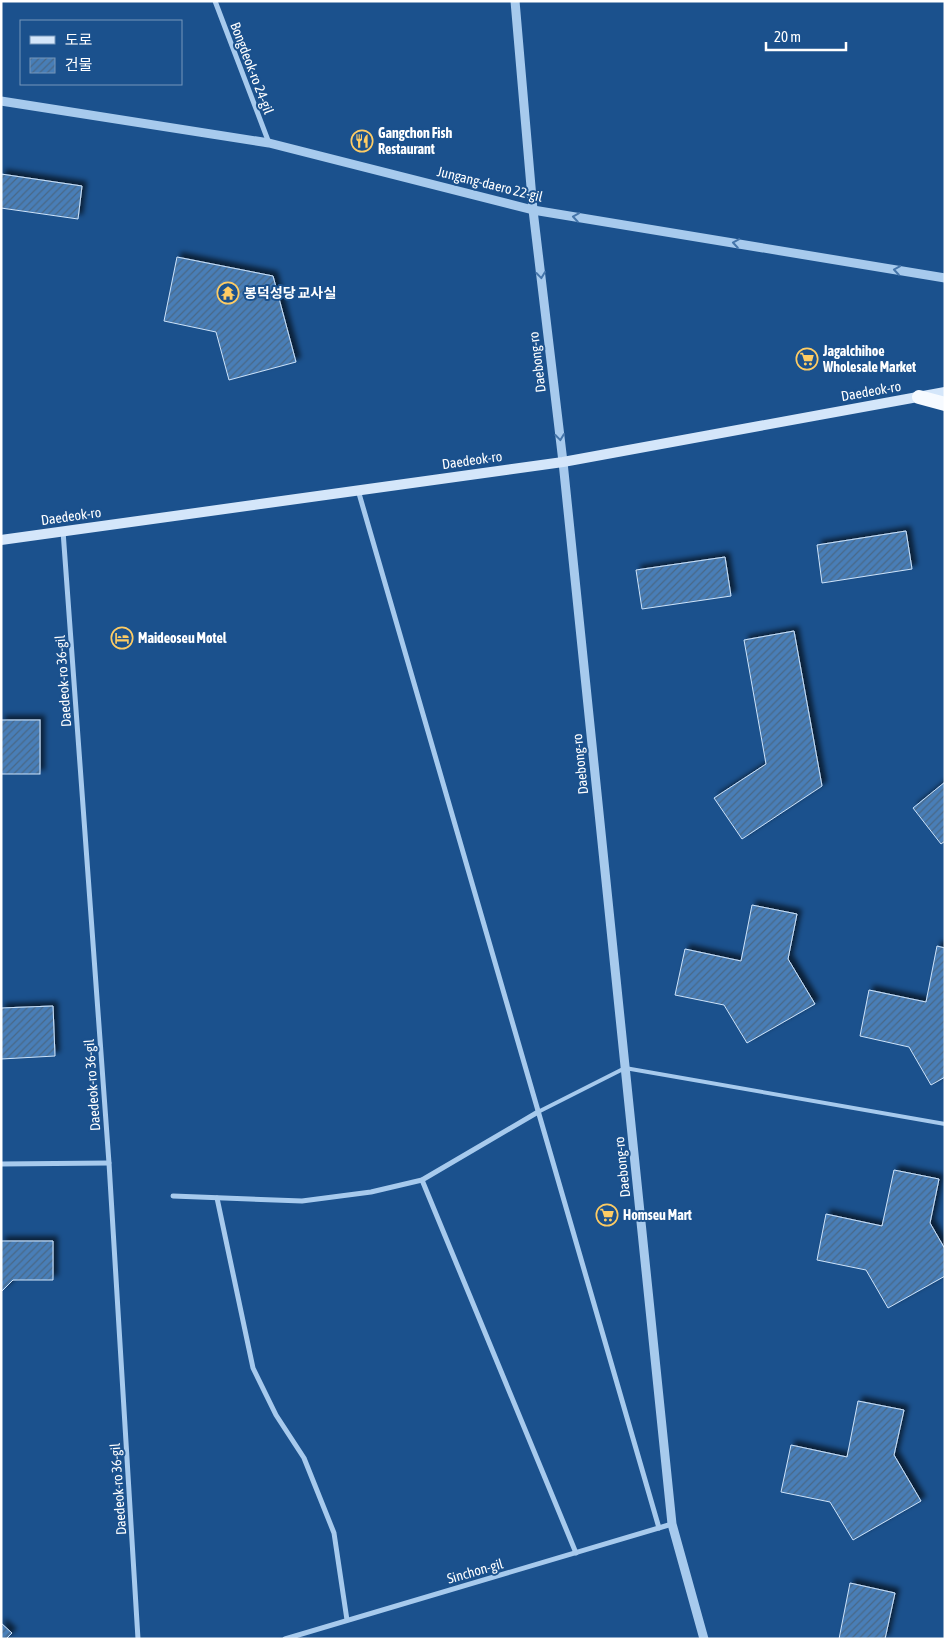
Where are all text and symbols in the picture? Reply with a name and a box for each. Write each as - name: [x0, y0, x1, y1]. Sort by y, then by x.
- legend: [20, 20, 182, 85]
- street label: Bongdeok-ro 24-gil: [227, 20, 277, 116]
- scale bar: [766, 20, 846, 52]
- text: 20 m: [774, 28, 801, 45]
- text: 도로: [65, 31, 93, 48]
- text: 건물: [65, 56, 93, 73]
- place label: Gangchon Fish Restaurant: [378, 125, 453, 157]
- restaurant icon: Gangchon Fish Restaurant: [350, 129, 374, 153]
- street label: Jungang-daero 22-gil: [436, 163, 545, 205]
- one-way arrow: [572, 212, 580, 222]
- one-way arrow: [732, 239, 741, 249]
- one-way arrow: [892, 265, 900, 276]
- one-way arrow: [535, 272, 546, 280]
- temple icon: 봉덕성당 교사실: [216, 281, 240, 305]
- place label: 봉덕성당 교사실: [244, 285, 336, 301]
- street label: Daebong-ro: [525, 331, 549, 393]
- place label: Jagalchihoe Wholesale Market: [822, 343, 916, 375]
- supermarket icon: Jagalchihoe Wholesale Market: [795, 347, 819, 371]
- street label: Daedeok-ro: [840, 378, 902, 404]
- one-way arrow: [554, 433, 565, 441]
- street label: Daedeok-ro: [441, 448, 503, 472]
- street label: Daedeok-ro: [40, 504, 102, 528]
- hotel icon: Maideoseu Motel: [110, 626, 134, 650]
- place label: Maideoseu Motel: [138, 630, 227, 646]
- street label: Daedeok-ro 36-gil: [52, 634, 74, 727]
- street label: Daebong-ro: [569, 733, 591, 795]
- street label: Daedeok-ro 36-gil: [81, 1038, 103, 1131]
- street label: Daebong-ro: [611, 1136, 633, 1198]
- supermarket icon: Homseu Mart: [595, 1203, 619, 1227]
- place label: Homseu Mart: [623, 1207, 692, 1223]
- street label: Daedeok-ro 36-gil: [107, 1442, 129, 1535]
- street label: Sinchon-gil: [445, 1555, 505, 1587]

